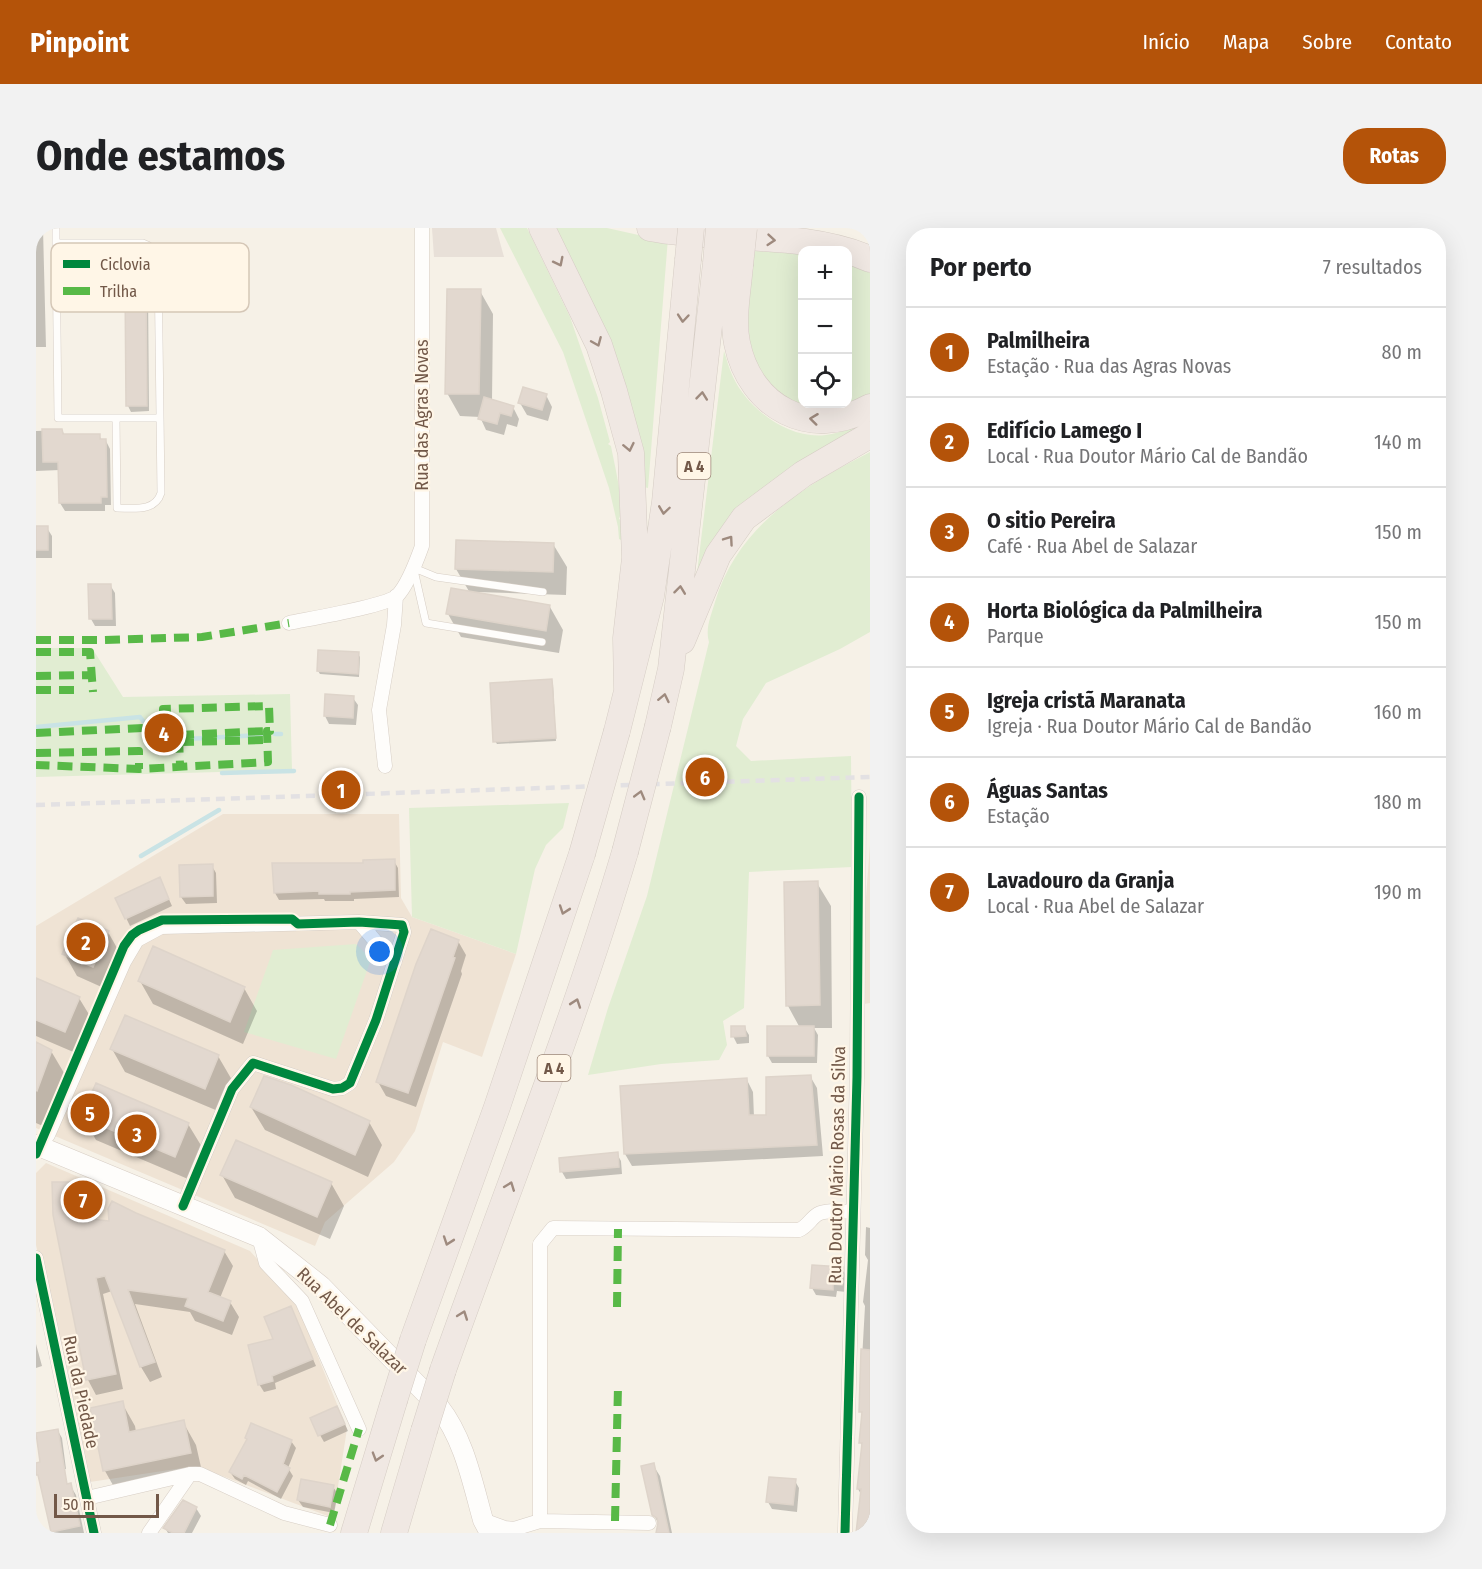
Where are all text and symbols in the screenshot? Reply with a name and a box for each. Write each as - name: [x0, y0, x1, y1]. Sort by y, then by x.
- text: Pinpoint: [30, 26, 129, 59]
- text: Início: [1143, 29, 1190, 55]
- text: Mapa: [1223, 29, 1269, 55]
- text: Sobre: [1302, 29, 1352, 55]
- text: Contato: [1385, 29, 1452, 55]
- button: Rotas: [1343, 128, 1446, 184]
- text: Onde estamos: [36, 131, 285, 181]
- one-way arrow: [767, 233, 776, 246]
- legend: [51, 243, 249, 312]
- map controls: [798, 246, 852, 408]
- button: +: [798, 246, 852, 300]
- text: Por perto: [930, 252, 1032, 283]
- text: Ciclovia: [100, 255, 151, 274]
- one-way arrow: [552, 255, 563, 266]
- text: 7 resultados: [1323, 255, 1422, 279]
- text: Trilha: [100, 282, 137, 301]
- button: −: [798, 300, 852, 354]
- one-way arrow: [677, 314, 690, 323]
- text: Palmilheira: [987, 327, 1090, 354]
- one-way arrow: [590, 336, 602, 347]
- street label: Rua das Agras Novas: [411, 339, 433, 491]
- text: 1: [945, 340, 954, 364]
- text: 80 m: [1382, 340, 1422, 364]
- button: locate: [798, 354, 852, 408]
- text: Estação · Rua das Agras Novas: [987, 354, 1231, 378]
- one-way arrow: [695, 392, 708, 401]
- one-way arrow: [810, 413, 819, 426]
- text: Edifício Lamego I: [987, 417, 1142, 444]
- text: 2: [945, 430, 954, 454]
- text: 140 m: [1374, 430, 1422, 454]
- one-way arrow: [622, 442, 635, 452]
- text: Local · Rua Doutor Mário Cal de Bandão: [987, 444, 1308, 468]
- road number: A 4: [678, 453, 710, 479]
- one-way arrow: [659, 505, 671, 515]
- text: O sitio Pereira: [987, 507, 1116, 534]
- text: 3: [945, 520, 954, 544]
- text: 150 m: [1375, 520, 1422, 544]
- text: Café · Rua Abel de Salazar: [987, 534, 1197, 558]
- one-way arrow: [722, 535, 733, 546]
- one-way arrow: [673, 586, 686, 595]
- text: Horta Biológica da Palmilheira: [987, 597, 1262, 624]
- text: 4: [944, 610, 955, 634]
- text: 150 m: [1375, 610, 1422, 634]
- text: Parque: [987, 624, 1044, 648]
- text: Igreja cristã Maranata: [987, 687, 1186, 714]
- one-way arrow: [657, 693, 670, 703]
- text: 5: [945, 700, 954, 724]
- text: 160 m: [1374, 700, 1422, 724]
- pin: 4: [144, 710, 184, 756]
- text: Igreja · Rua Doutor Mário Cal de Bandão: [987, 714, 1312, 738]
- pin: 6: [686, 754, 724, 800]
- pin: 1: [322, 768, 360, 812]
- text: Águas Santas: [987, 777, 1108, 804]
- one-way arrow: [633, 790, 646, 800]
- text: 6: [944, 790, 955, 814]
- text: 180 m: [1374, 790, 1422, 814]
- text: Estação: [987, 804, 1050, 828]
- text: Lavadouro da Granja: [987, 867, 1175, 894]
- text: 7: [945, 880, 954, 904]
- text: 190 m: [1374, 880, 1422, 904]
- text: Local · Rua Abel de Salazar: [987, 894, 1204, 918]
- one-way arrow: [558, 904, 571, 915]
- pin: 2: [67, 920, 106, 964]
- your location: [365, 937, 394, 966]
- one-way arrow: [568, 998, 581, 1009]
- street label: Rua Doutor Mário Rosas da Silva: [824, 1046, 850, 1284]
- road number: A 4: [538, 1055, 570, 1081]
- pin: 5: [70, 1090, 110, 1136]
- pin: 3: [118, 1112, 156, 1156]
- pin: 7: [64, 1178, 102, 1222]
- one-way arrow: [503, 1182, 515, 1193]
- one-way arrow: [442, 1235, 455, 1246]
- street label: Rua Abel de Salazar: [292, 1263, 412, 1380]
- one-way arrow: [455, 1310, 468, 1321]
- street label: Rua da Piedade: [58, 1334, 104, 1451]
- one-way arrow: [371, 1451, 384, 1462]
- scale bar: [54, 1491, 159, 1518]
- text: 50 m: [63, 1495, 95, 1514]

